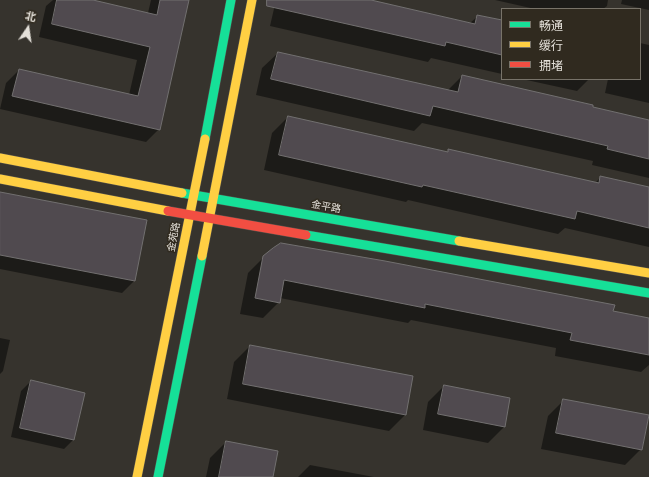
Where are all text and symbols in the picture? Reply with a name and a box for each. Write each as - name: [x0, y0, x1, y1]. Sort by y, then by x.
- north arrow: [8, 8, 48, 48]
- text: 北: [24, 8, 38, 24]
- legend: [501, 8, 641, 80]
- text: 畅通: [539, 18, 563, 33]
- text: 缓行: [539, 38, 563, 53]
- text: 拥堵: [539, 58, 563, 73]
- street label: 金平路: [310, 198, 342, 216]
- street label: 金苑路: [165, 221, 183, 253]

